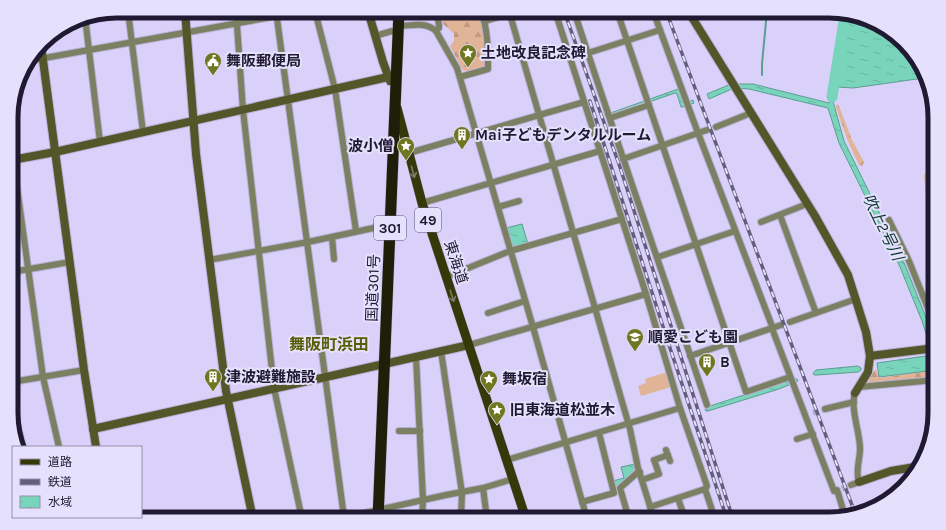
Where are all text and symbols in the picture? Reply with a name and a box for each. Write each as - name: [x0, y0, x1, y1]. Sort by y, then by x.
- place icon: 土地改良記念碑: [458, 43, 478, 68]
- place label: 土地改良記念碑: [481, 44, 586, 62]
- public building icon: 舞阪郵便局: [203, 51, 223, 76]
- place label: 舞阪郵便局: [226, 52, 301, 70]
- building icon: Mai子どもデンタルルーム: [452, 125, 472, 150]
- place label: Mai子どもデンタルルーム: [475, 126, 651, 144]
- place icon: 波小僧: [396, 136, 416, 161]
- place label: 波小僧: [348, 137, 393, 155]
- one-way arrow: [410, 165, 418, 178]
- water label: 吹上2号川: [859, 190, 908, 265]
- road number: 49: [415, 208, 441, 232]
- road number: 301: [374, 216, 406, 240]
- street label: 東海道: [440, 238, 472, 286]
- street label: 国道301号: [363, 254, 383, 322]
- one-way arrow: [449, 289, 457, 301]
- school or university icon: 順愛こども園: [625, 327, 645, 352]
- place label: 順愛こども園: [648, 328, 738, 346]
- district label: 舞阪町浜田: [289, 335, 369, 354]
- building icon: B: [697, 352, 717, 377]
- place label: B: [720, 353, 730, 371]
- building icon: 津波避難施設: [203, 367, 223, 392]
- place label: 津波避難施設: [226, 368, 316, 386]
- place icon: 舞坂宿: [479, 369, 499, 394]
- place label: 舞坂宿: [502, 370, 547, 388]
- place icon: 旧東海道松並木: [487, 400, 507, 425]
- place label: 旧東海道松並木: [510, 401, 615, 419]
- legend: [12, 446, 142, 518]
- text: 道路: [48, 455, 72, 469]
- text: 鉄道: [48, 475, 72, 489]
- text: 水域: [48, 495, 72, 509]

